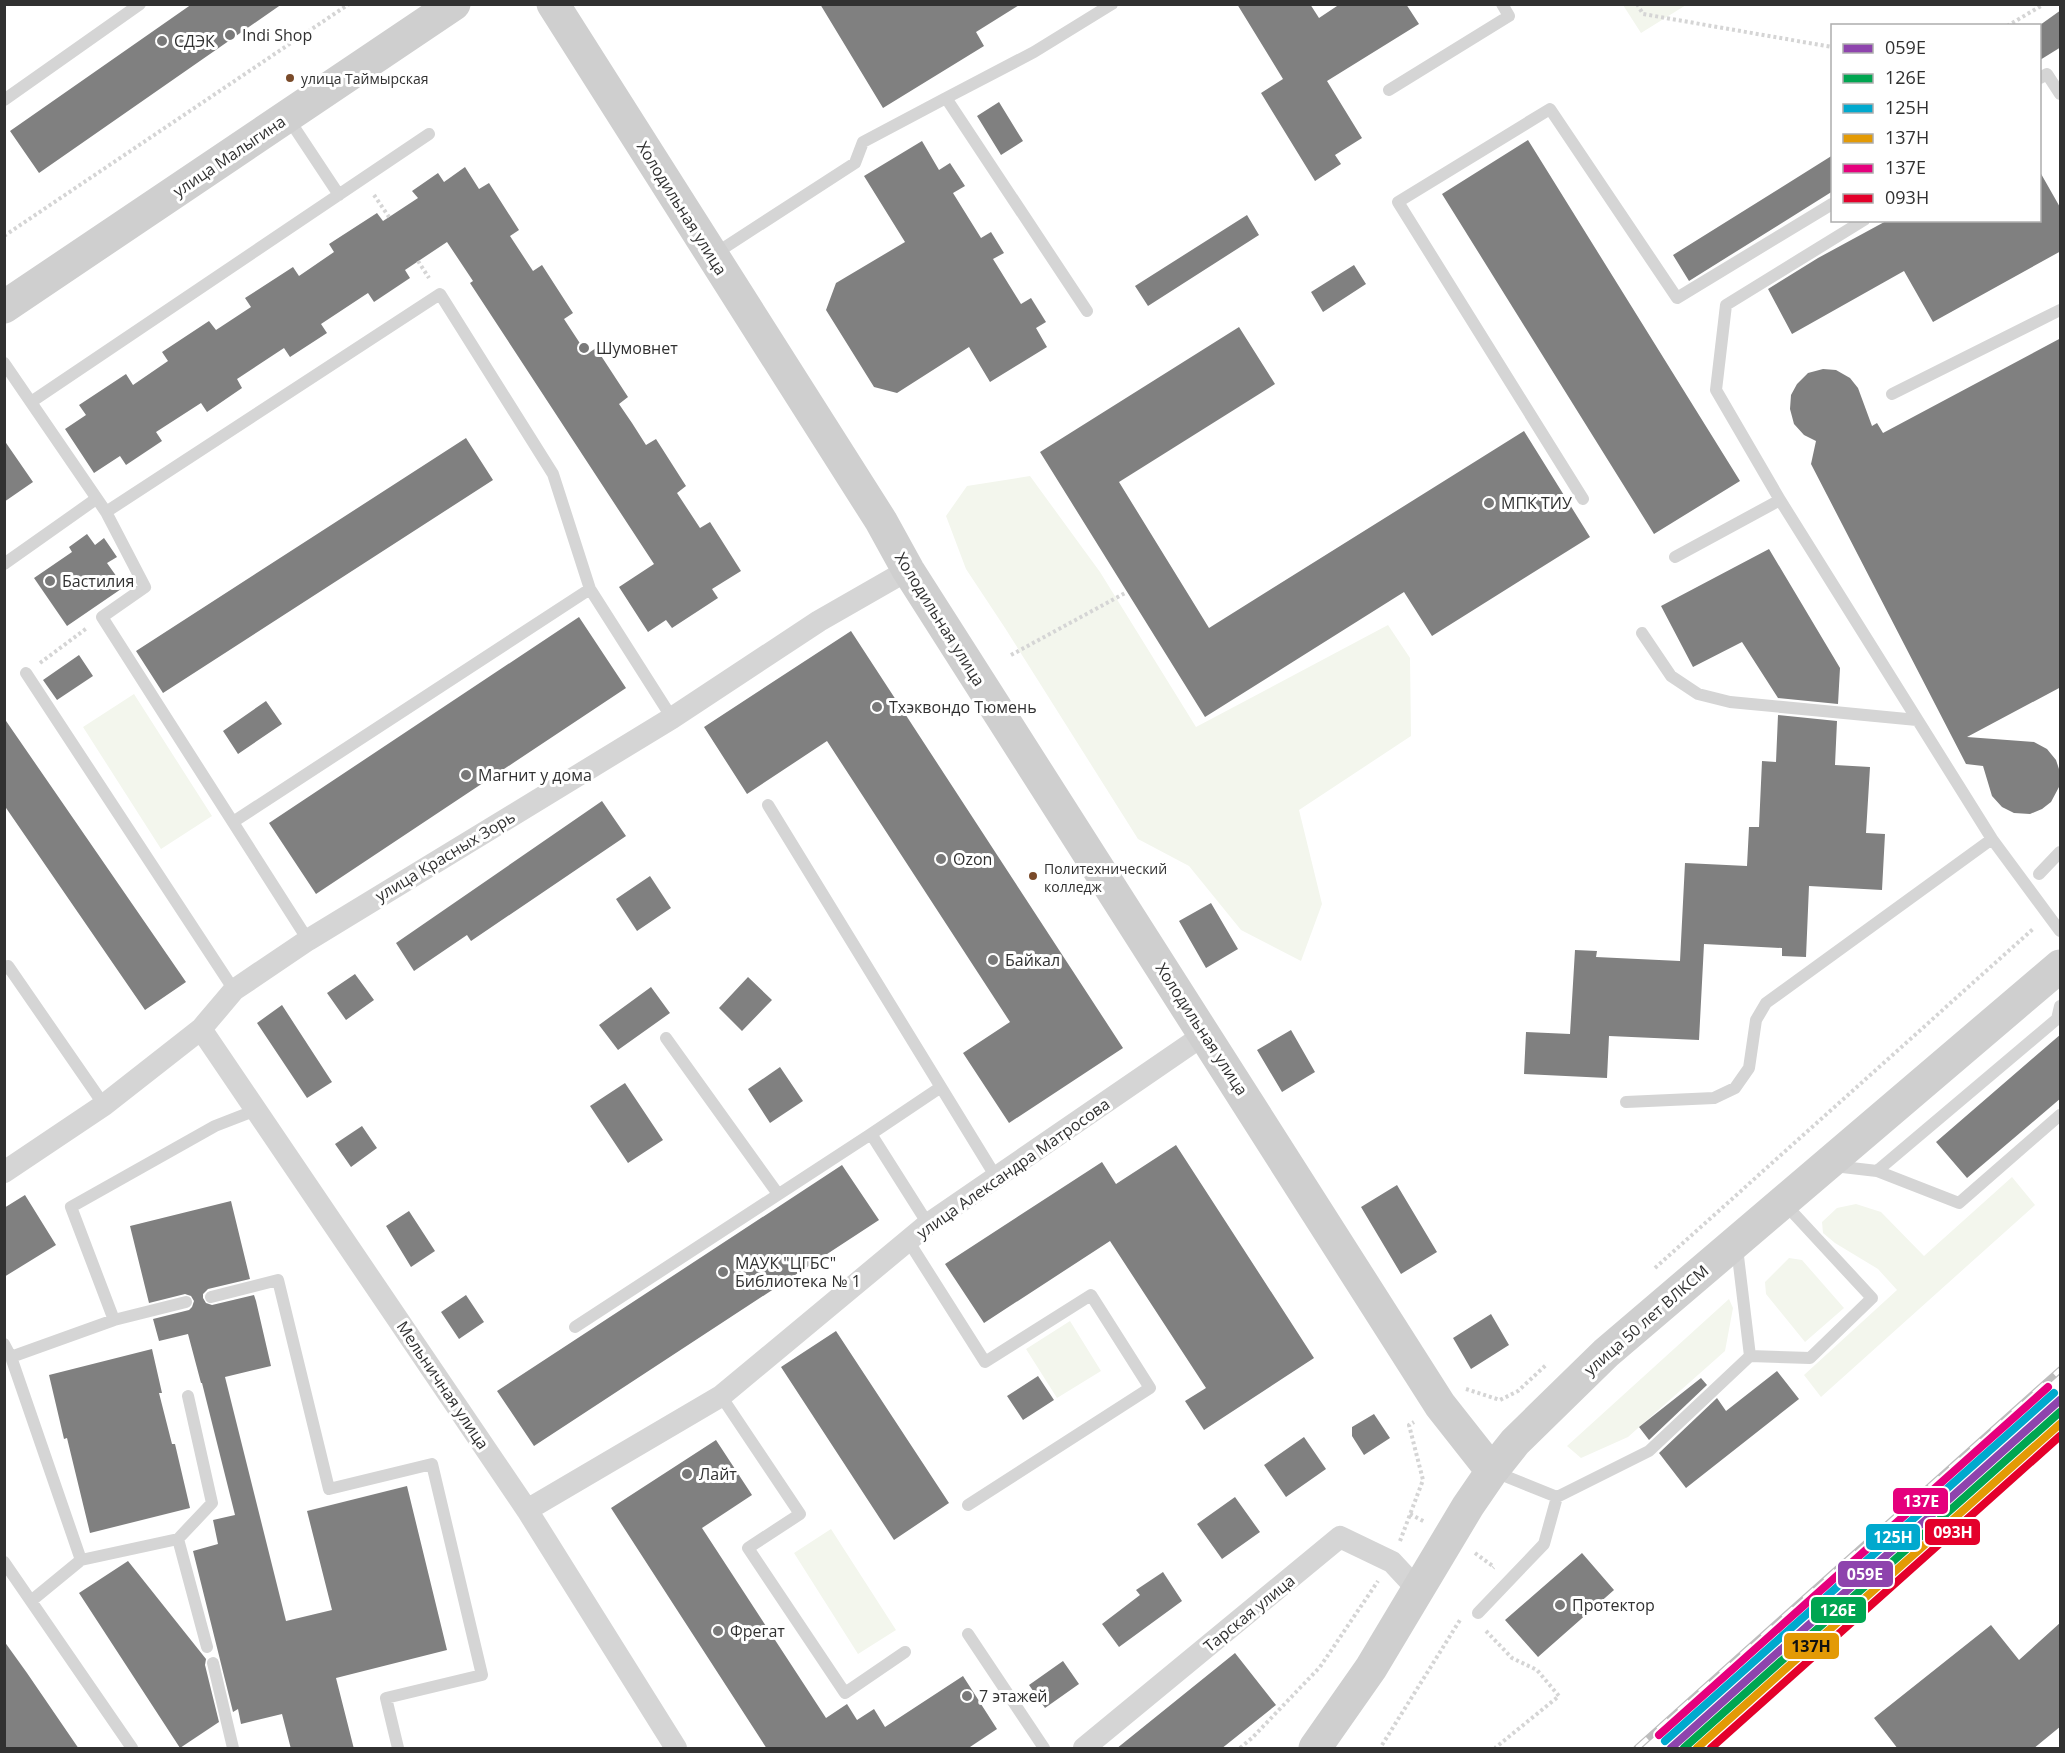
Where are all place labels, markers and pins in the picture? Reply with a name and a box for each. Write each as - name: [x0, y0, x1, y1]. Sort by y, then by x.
- place label: Indi Shop: [242, 24, 312, 46]
- marker: Indi Shop: [223, 28, 237, 42]
- place label: СДЭК: [174, 30, 215, 52]
- marker: СДЭК: [155, 34, 169, 48]
- place label: улица Таймырская: [301, 69, 429, 88]
- marker: улица Таймырская: [284, 72, 296, 84]
- place label: Шумовнет: [596, 337, 678, 359]
- marker: Шумовнет: [577, 341, 591, 355]
- place label: МПК ТИУ: [1501, 492, 1572, 514]
- marker: МПК ТИУ: [1482, 496, 1496, 510]
- place label: Бастилия: [62, 570, 134, 592]
- marker: Бастилия: [43, 574, 57, 588]
- place label: Тхэквондо Тюмень: [889, 696, 1037, 718]
- marker: Тхэквондо Тюмень: [870, 700, 884, 714]
- place label: Магнит у дома: [478, 764, 592, 786]
- marker: Магнит у дома: [459, 768, 473, 782]
- place label: Ozon: [953, 848, 992, 870]
- marker: Ozon: [934, 852, 948, 866]
- place label: Политехнический колледж: [1044, 859, 1167, 896]
- marker: Политехнический колледж: [1027, 870, 1039, 882]
- place label: Байкал: [1005, 949, 1060, 971]
- marker: Байкал: [986, 953, 1000, 967]
- place label: МАУК "ЦГБС" Библиотека № 1: [735, 1252, 861, 1292]
- marker: МАУК "ЦГБС" Библиотека № 1: [716, 1265, 730, 1279]
- place label: Лайт: [699, 1463, 737, 1485]
- marker: Лайт: [680, 1467, 694, 1481]
- place label: Протектор: [1572, 1594, 1655, 1616]
- marker: Протектор: [1553, 1598, 1567, 1612]
- place label: Фрегат: [730, 1620, 785, 1642]
- marker: Фрегат: [711, 1624, 725, 1638]
- place label: 7 этажей: [979, 1685, 1048, 1707]
- marker: 7 этажей: [960, 1689, 974, 1703]

